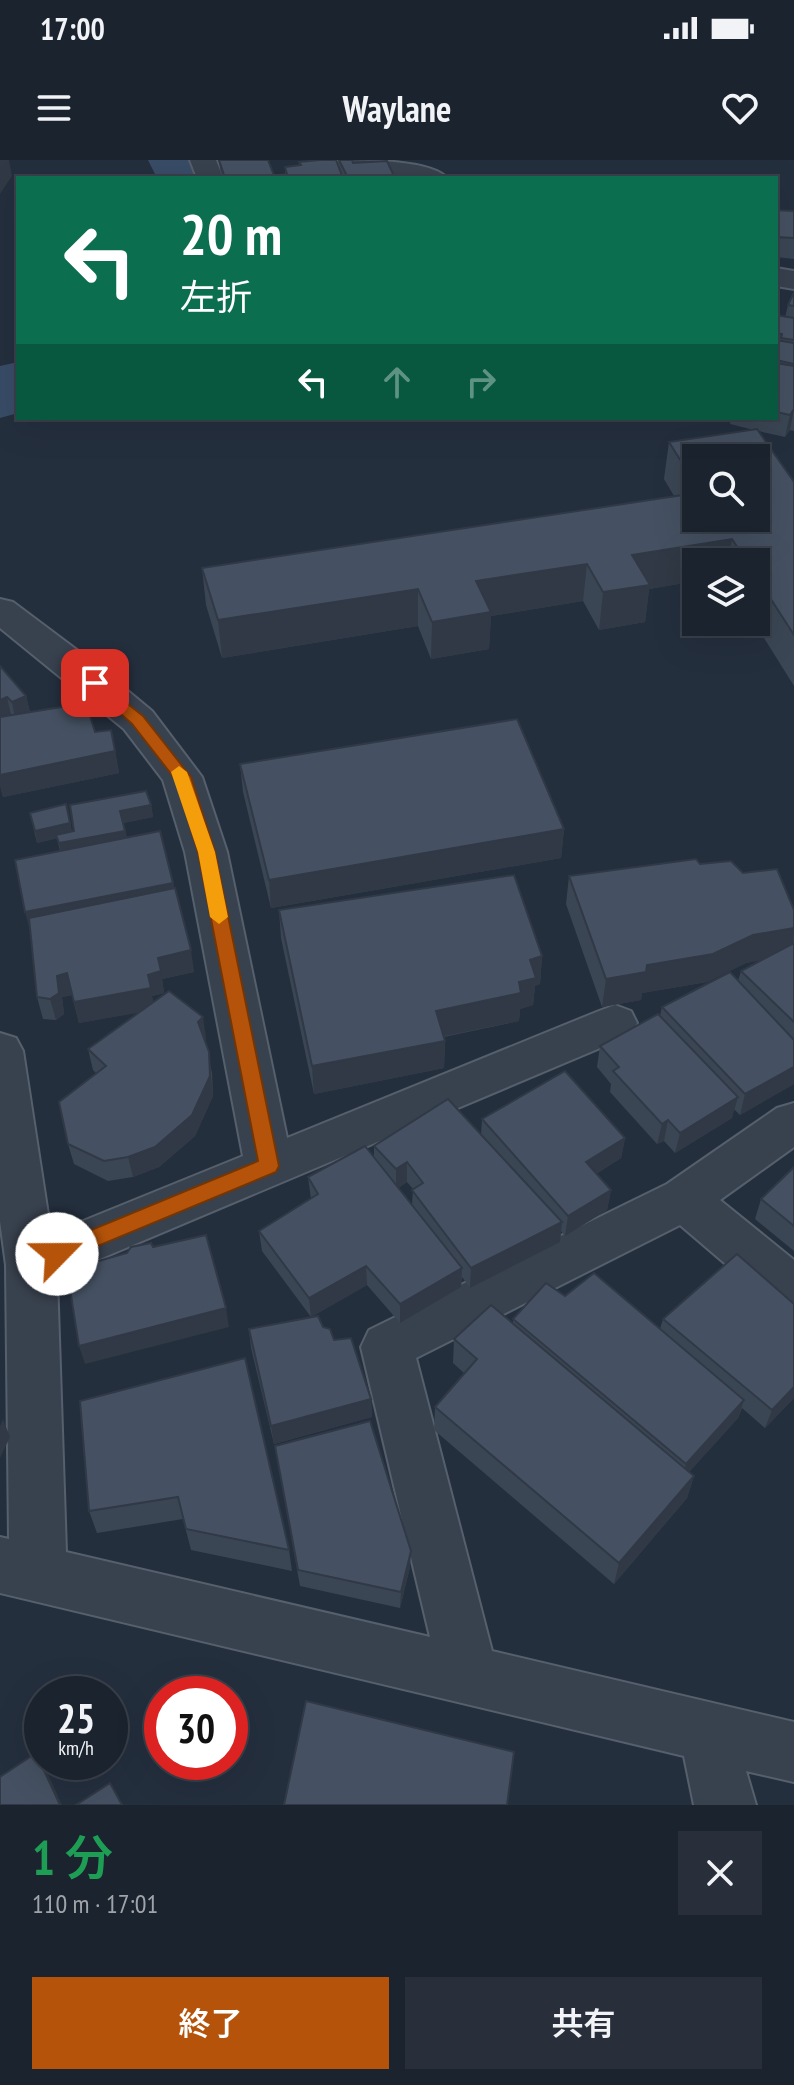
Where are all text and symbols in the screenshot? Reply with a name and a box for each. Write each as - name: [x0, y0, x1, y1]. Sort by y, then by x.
- text: 17:00: [40, 9, 105, 48]
- text: Waylane: [343, 85, 451, 132]
- icon: menu: [32, 86, 76, 130]
- icon: heart: [718, 86, 762, 130]
- text: 20 m: [180, 198, 282, 270]
- icon: left: [48, 208, 152, 312]
- text: 左折: [180, 273, 252, 320]
- icon: left: [291, 360, 335, 404]
- icon: ahead: [375, 360, 419, 404]
- icon: right: [459, 360, 503, 404]
- map controls: [682, 444, 770, 636]
- button: search: [682, 444, 770, 532]
- button: layers: [682, 548, 770, 636]
- pin: [61, 649, 129, 717]
- icon: arrive: [73, 661, 117, 705]
- position arrow: [15, 1212, 99, 1296]
- speed limit sign: 30: [144, 1676, 248, 1780]
- text: 25: [57, 1692, 95, 1744]
- text: km/h: [58, 1735, 94, 1761]
- text: 1 分: [32, 1826, 113, 1888]
- button: close: [678, 1831, 762, 1915]
- text: 110 m · 17:01: [32, 1887, 158, 1920]
- button: 終了: [32, 1977, 389, 2069]
- button: 共有: [405, 1977, 762, 2069]

